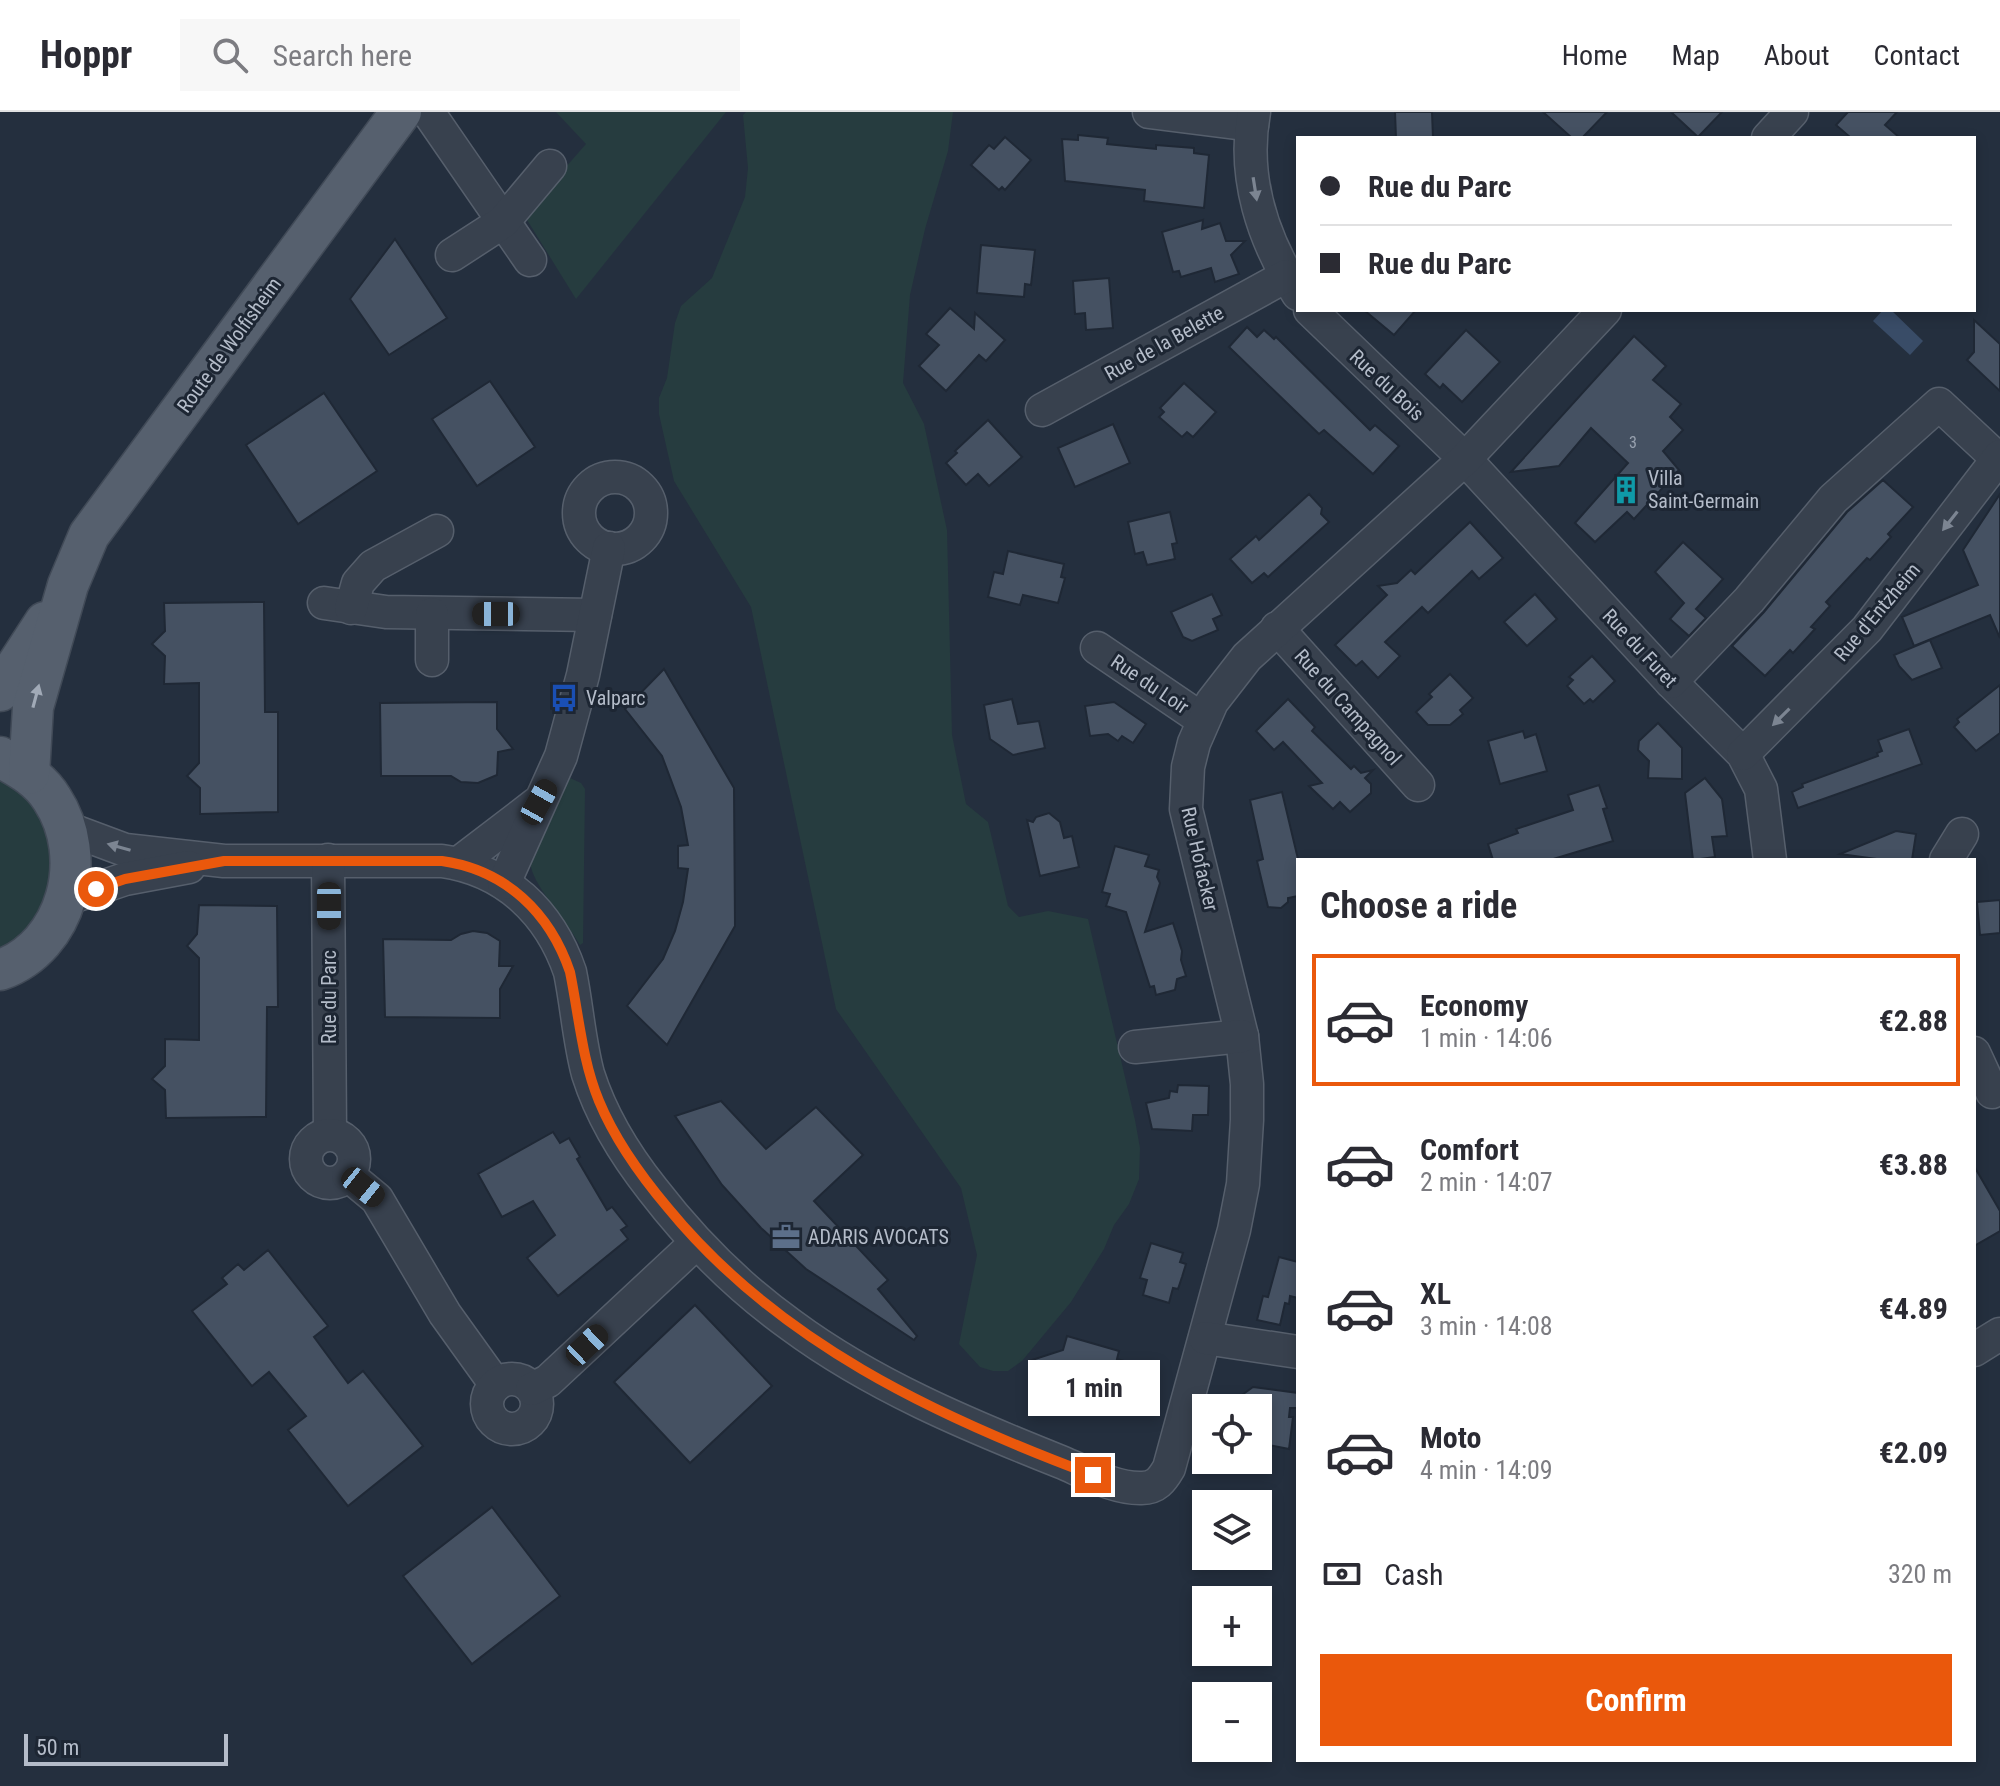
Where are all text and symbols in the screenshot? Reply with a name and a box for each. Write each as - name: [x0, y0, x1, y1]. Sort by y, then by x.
- search box: [180, 19, 740, 91]
- text: Hoppr: [40, 33, 132, 77]
- icon: search: [208, 33, 252, 77]
- text: Search here: [272, 38, 412, 73]
- text: Home: [1562, 39, 1627, 72]
- text: Map: [1671, 39, 1720, 72]
- text: About: [1764, 39, 1830, 72]
- text: Contact: [1874, 39, 1960, 72]
- text: Rue du Parc: [1368, 169, 1512, 204]
- one-way arrow: [1249, 177, 1261, 202]
- text: Rue du Parc: [1368, 246, 1512, 281]
- street label: Route de Wolfisheim: [172, 273, 286, 417]
- street label: Rue de la Belette: [1100, 300, 1228, 386]
- street label: Rue du Bois: [1345, 344, 1429, 426]
- house number: 3: [1629, 433, 1637, 452]
- place label: Villa Saint-Germain: [1648, 466, 1759, 513]
- building icon: Villa Saint-Germain: [1611, 475, 1641, 505]
- one-way arrow: [1943, 511, 1959, 531]
- street label: Rue d'Entzheim: [1829, 558, 1925, 666]
- car: [472, 602, 520, 626]
- street label: Rue du Furet: [1598, 604, 1682, 692]
- street label: Rue du Campagnol: [1290, 644, 1406, 770]
- street label: Rue du Loir: [1107, 649, 1193, 719]
- bus stop icon: Valparc: [549, 683, 579, 713]
- one-way arrow: [31, 684, 43, 709]
- place label: Valparc: [586, 686, 646, 710]
- one-way arrow: [1772, 708, 1791, 726]
- car: [517, 775, 561, 829]
- street label: Rue Hofacker: [1176, 805, 1224, 913]
- one-way arrow: [107, 840, 131, 853]
- route start: [78, 871, 114, 907]
- car: [317, 882, 341, 930]
- text: Choose a ride: [1320, 885, 1517, 927]
- street label: Rue du Parc: [317, 950, 341, 1044]
- icon: car: [1324, 984, 1396, 1056]
- text: Economy: [1420, 988, 1528, 1023]
- text: €2.88: [1879, 1003, 1948, 1038]
- text: 1 min · 14:06: [1420, 1023, 1553, 1053]
- icon: car: [1324, 1128, 1396, 1200]
- text: Comfort: [1420, 1132, 1519, 1167]
- text: €3.88: [1879, 1147, 1948, 1182]
- car: [337, 1163, 389, 1211]
- text: 2 min · 14:07: [1420, 1167, 1553, 1197]
- office icon: ADARIS AVOCATS: [771, 1222, 801, 1252]
- place label: ADARIS AVOCATS: [808, 1225, 949, 1249]
- icon: car: [1324, 1272, 1396, 1344]
- text: XL: [1420, 1276, 1451, 1311]
- text: €4.89: [1879, 1291, 1948, 1326]
- text: 3 min · 14:08: [1420, 1311, 1553, 1341]
- car: [561, 1320, 613, 1370]
- callout: 1 min: [1027, 1359, 1159, 1415]
- text: 1 min: [1065, 1373, 1123, 1403]
- map controls: [1192, 1394, 1272, 1762]
- button: locate: [1192, 1394, 1272, 1474]
- icon: car: [1324, 1416, 1396, 1488]
- text: Moto: [1420, 1420, 1481, 1455]
- text: €2.09: [1879, 1435, 1948, 1470]
- text: 4 min · 14:09: [1420, 1455, 1553, 1485]
- route end: [1075, 1457, 1111, 1493]
- button: layers: [1192, 1490, 1272, 1570]
- icon: cash: [1320, 1552, 1364, 1596]
- text: Cash: [1384, 1557, 1444, 1592]
- text: 320 m: [1888, 1559, 1952, 1589]
- button: +: [1192, 1586, 1272, 1666]
- button: Confirm: [1320, 1654, 1952, 1746]
- button: −: [1192, 1682, 1272, 1762]
- scale bar: [24, 1730, 228, 1766]
- text: 50 m: [36, 1735, 79, 1760]

